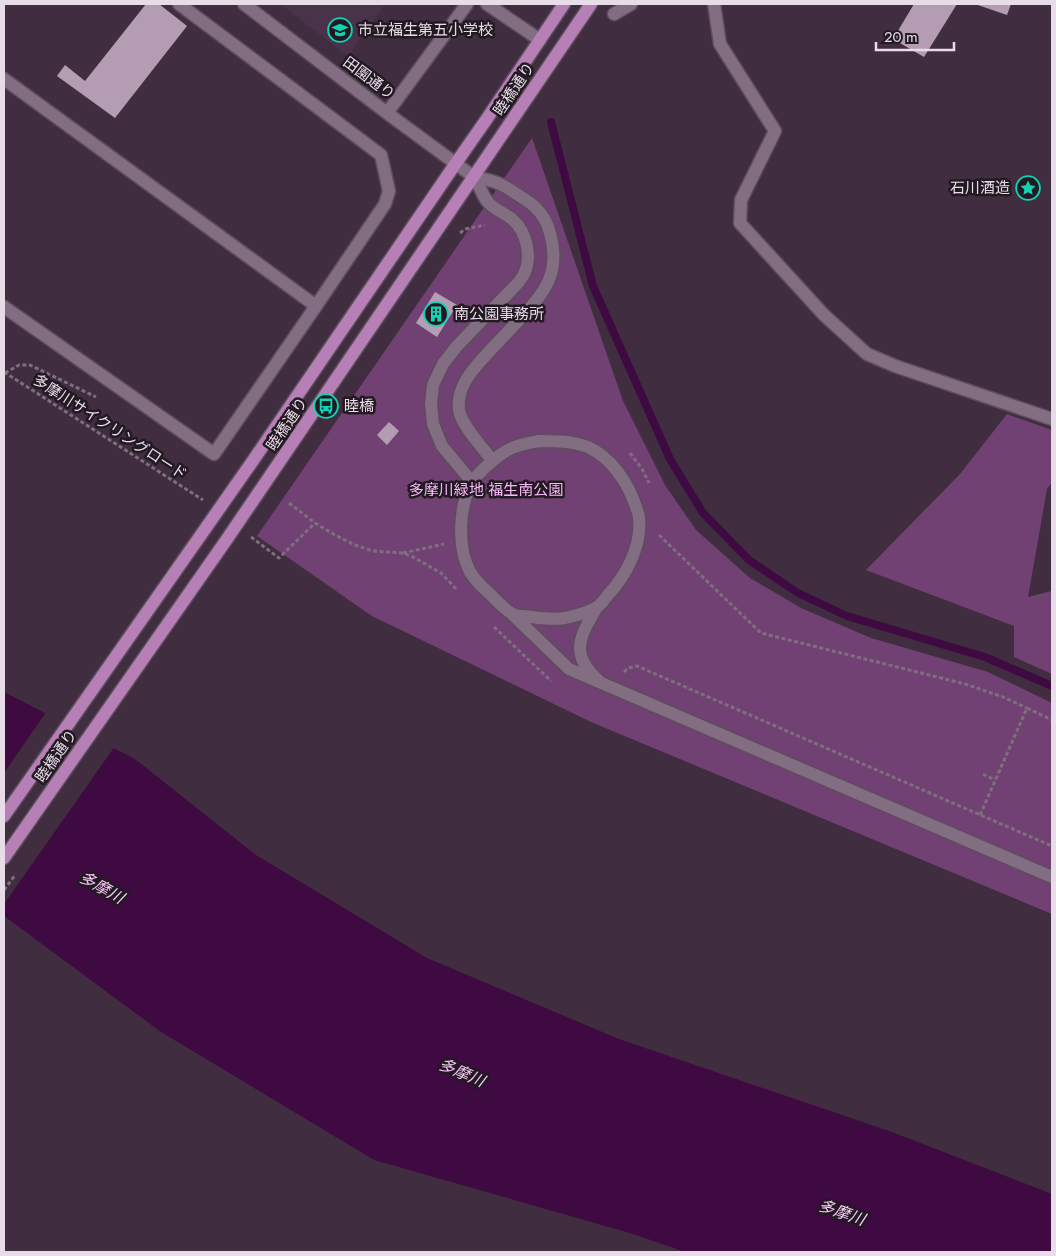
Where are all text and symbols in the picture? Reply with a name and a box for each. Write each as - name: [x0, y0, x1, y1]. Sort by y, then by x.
- school or university icon: 市立福生第五小学校: [327, 17, 353, 43]
- place label: 市立福生第五小学校: [358, 19, 493, 41]
- scale bar: [876, 20, 954, 52]
- text: 20 m: [884, 26, 918, 48]
- street label: 田園通り: [338, 51, 400, 105]
- street label: 睦橋通り: [488, 58, 540, 120]
- place icon: 石川酒造: [1015, 175, 1041, 201]
- place label: 石川酒造: [950, 177, 1010, 199]
- building icon: 南公園事務所: [423, 301, 449, 327]
- place label: 南公園事務所: [454, 303, 544, 325]
- street label: 多摩川サイクリングロード: [29, 369, 191, 485]
- street label: 睦橋通り: [261, 393, 313, 455]
- bus stop icon: 睦橋: [313, 393, 339, 419]
- place label: 睦橋: [344, 395, 374, 417]
- park label: 多摩川緑地 福生南公園: [409, 479, 563, 501]
- street label: 睦橋通り: [30, 725, 82, 787]
- water label: 多摩川: [75, 866, 130, 910]
- water label: 多摩川: [435, 1052, 490, 1093]
- water label: 多摩川: [815, 1194, 870, 1232]

